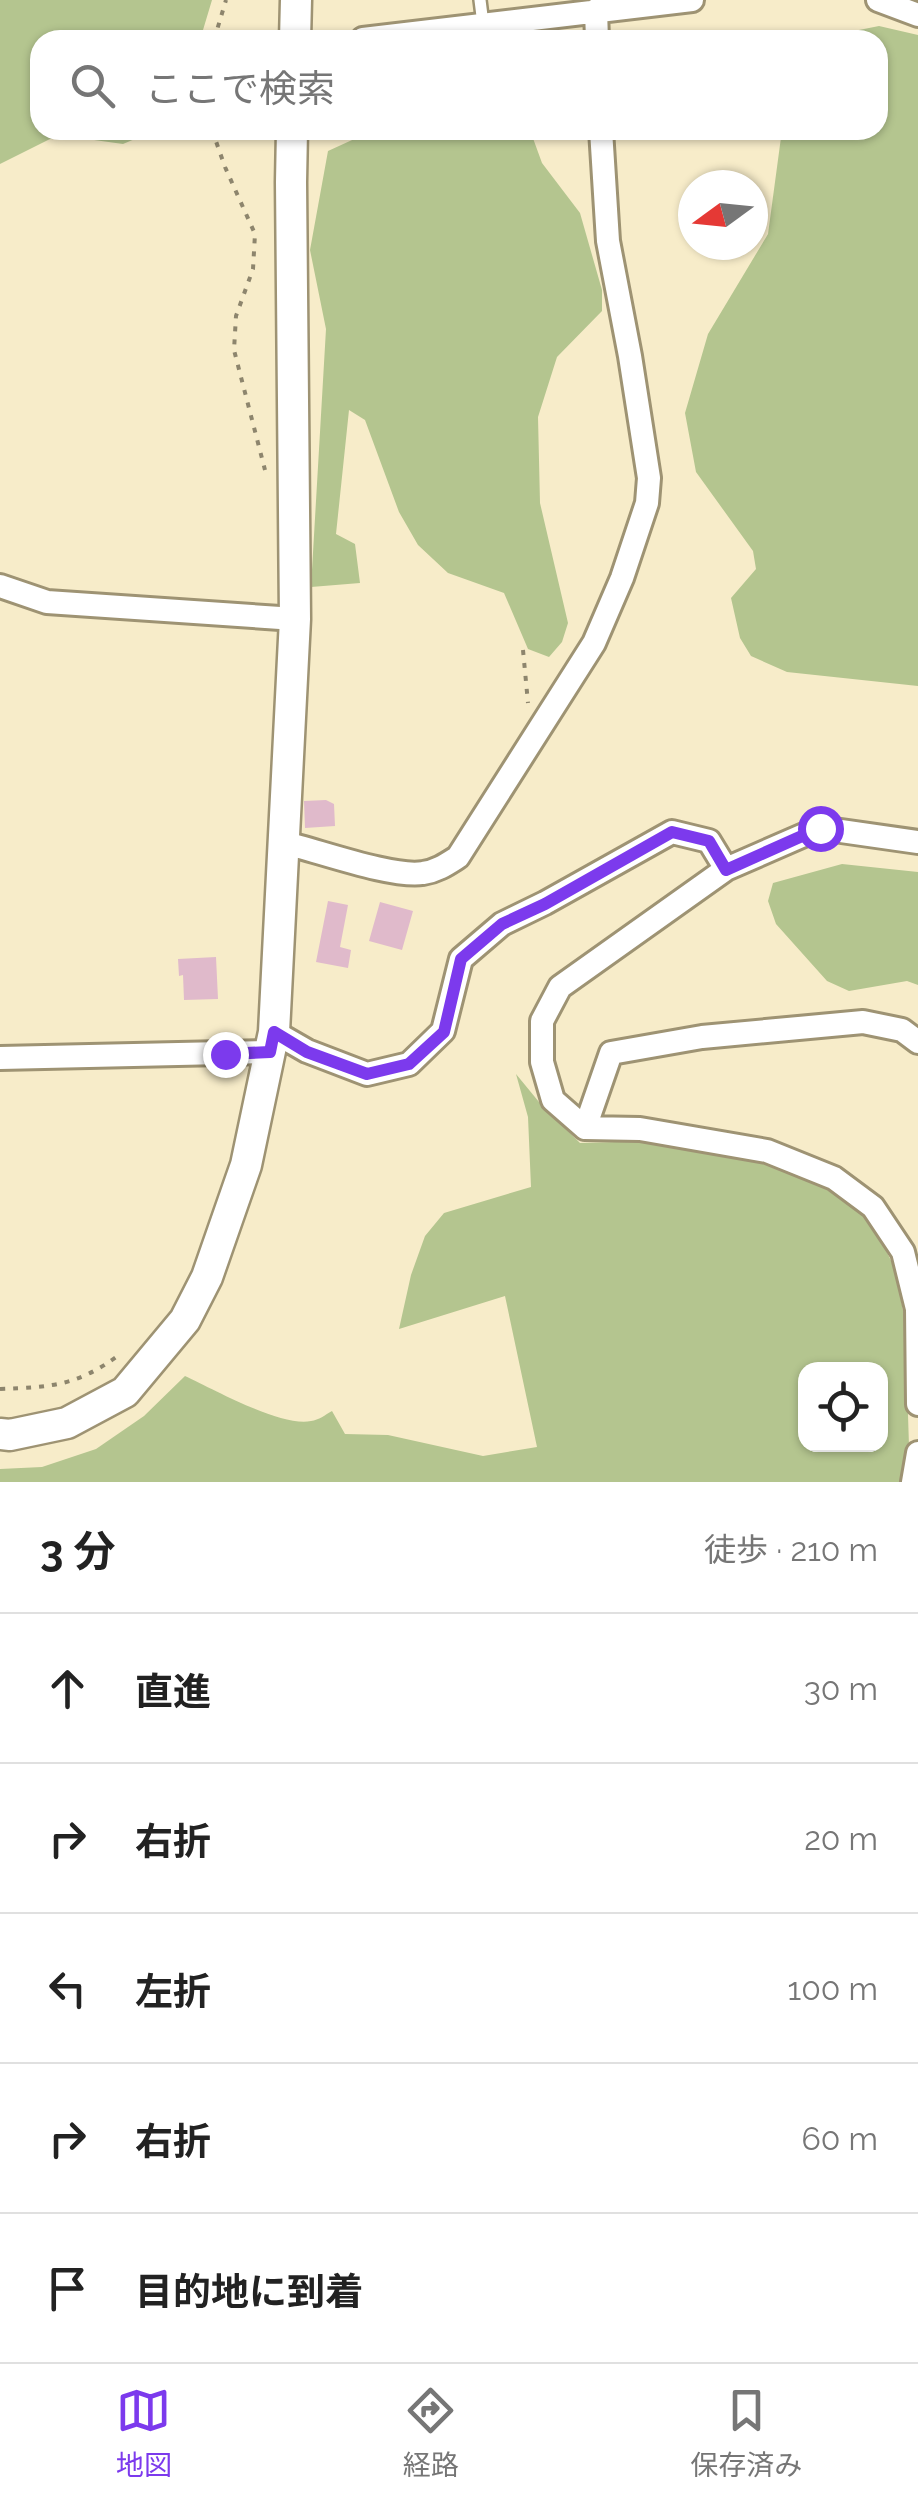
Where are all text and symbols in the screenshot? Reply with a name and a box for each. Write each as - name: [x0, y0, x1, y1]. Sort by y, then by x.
- search box: [30, 30, 888, 140]
- icon: search: [65, 58, 120, 113]
- text: ここで検索: [145, 66, 335, 111]
- north arrow: [678, 170, 768, 260]
- route start: [798, 806, 844, 852]
- route end: [203, 1032, 249, 1078]
- map controls: [798, 1362, 888, 1452]
- button: locate: [798, 1362, 888, 1452]
- text: 3 分: [40, 1527, 116, 1576]
- text: 徒歩 · 210 m: [704, 1531, 878, 1568]
- icon: ahead: [40, 1661, 95, 1716]
- text: 直進: [135, 1669, 211, 1714]
- text: 30 m: [804, 1670, 878, 1707]
- icon: right: [40, 1811, 95, 1866]
- text: 右折: [135, 1819, 211, 1864]
- text: 20 m: [804, 1820, 878, 1857]
- icon: left: [40, 1961, 95, 2016]
- text: 左折: [135, 1969, 211, 2014]
- text: 100 m: [788, 1970, 878, 2007]
- icon: right: [40, 2111, 95, 2166]
- text: 右折: [135, 2119, 211, 2164]
- text: 60 m: [802, 2120, 878, 2157]
- icon: arrive: [40, 2261, 95, 2316]
- text: 目的地に到着: [135, 2269, 363, 2314]
- tab: 地図: [116, 2383, 172, 2483]
- tab: 経路: [403, 2383, 459, 2483]
- tab: 保存済み: [690, 2383, 802, 2483]

